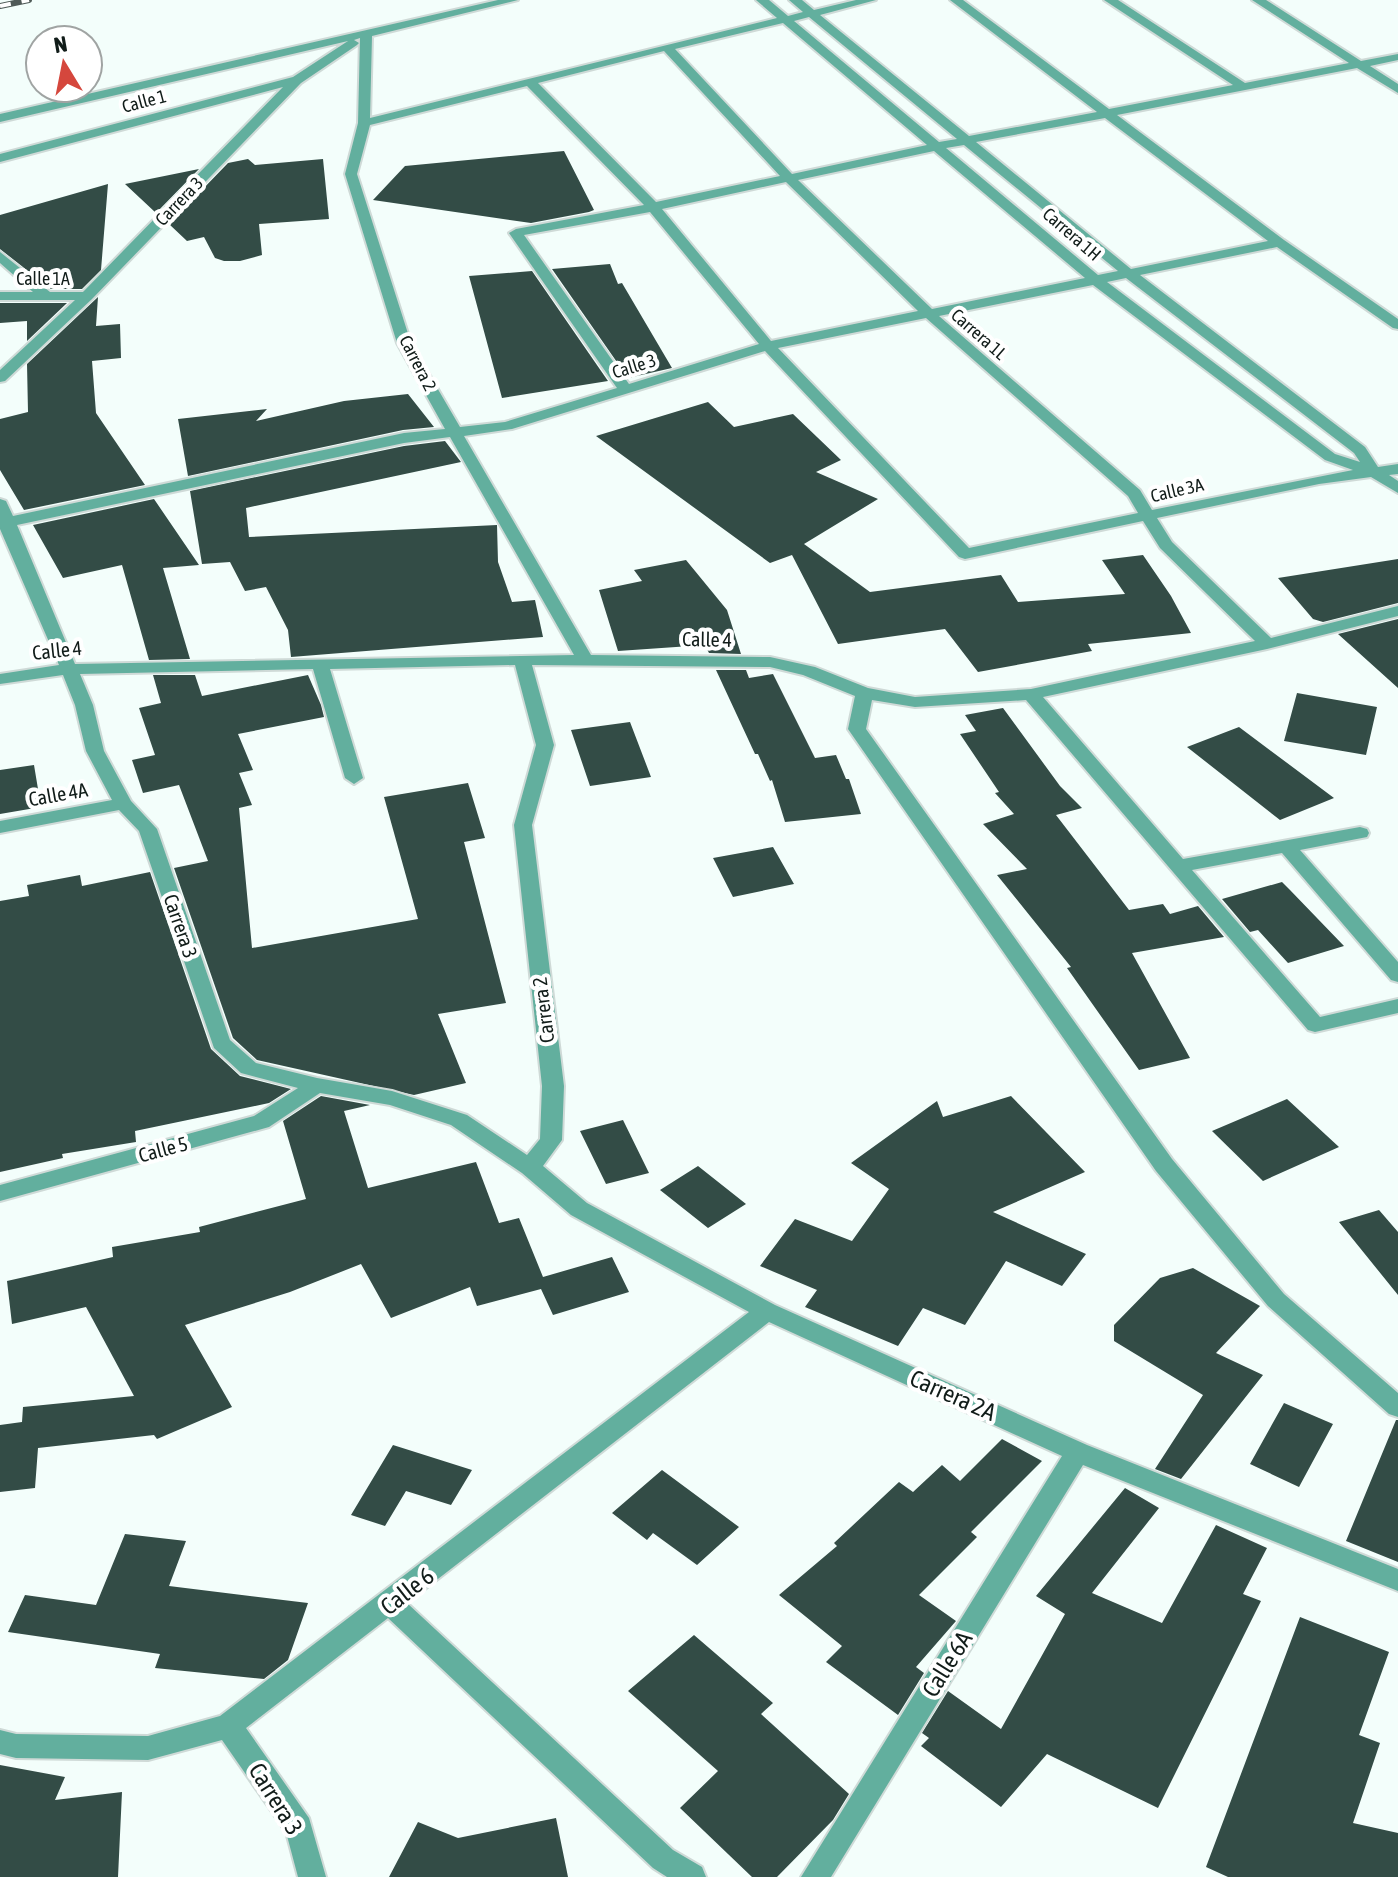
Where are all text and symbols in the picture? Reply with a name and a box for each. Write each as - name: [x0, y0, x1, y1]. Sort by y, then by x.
- north arrow: [24, 24, 104, 104]
- text: N: [52, 30, 69, 58]
- street label: Calle 1: [120, 85, 168, 117]
- street label: Carrera 3: [151, 172, 207, 230]
- street label: Carrera 1H: [1039, 203, 1105, 265]
- street label: Calle 1A: [16, 268, 70, 289]
- street label: Carrera 1L: [947, 304, 1011, 364]
- street label: Carrera 2: [395, 332, 441, 394]
- street label: Calle 3: [609, 349, 659, 383]
- street label: Calle 3A: [1148, 474, 1206, 506]
- street label: Calle 4: [682, 627, 732, 651]
- street label: Calle 4: [31, 636, 83, 664]
- street label: Calle 4A: [27, 777, 90, 811]
- street label: Carrera 3: [159, 891, 203, 961]
- street label: Carrera 2: [528, 976, 558, 1044]
- street label: Calle 5: [136, 1131, 190, 1167]
- street label: Carrera 2A: [906, 1364, 1000, 1426]
- street label: Calle 6: [375, 1562, 439, 1620]
- street label: Calle 6A: [917, 1626, 978, 1702]
- street label: Carrera 3: [244, 1758, 308, 1840]

